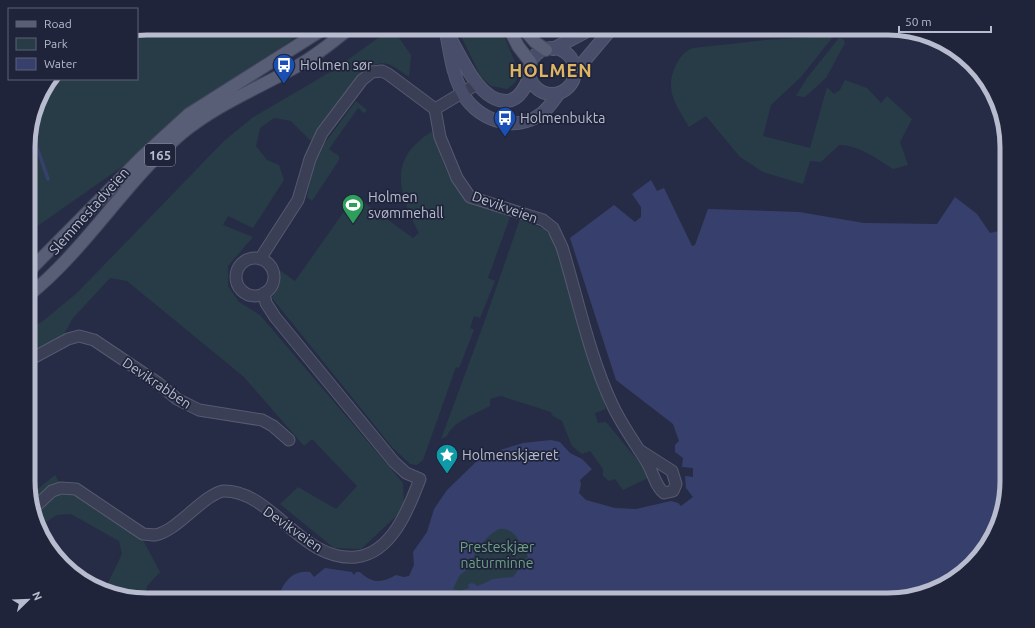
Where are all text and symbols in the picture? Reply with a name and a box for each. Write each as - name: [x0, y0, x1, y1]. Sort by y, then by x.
- legend: [8, 8, 138, 80]
- scale bar: [899, 8, 991, 34]
- text: 50 m: [905, 15, 932, 28]
- text: Road: [44, 17, 72, 30]
- text: Park: [44, 37, 68, 50]
- bus stop icon: Holmen sør: [271, 52, 297, 85]
- text: Water: [44, 57, 77, 70]
- place label: Holmen sør: [300, 57, 373, 73]
- district label: HOLMEN: [509, 60, 593, 80]
- bus stop icon: Holmenbukta: [492, 105, 518, 138]
- place label: Holmenbukta: [520, 110, 605, 126]
- road number: 165: [145, 144, 175, 166]
- street label: Slemmestadveien: [46, 164, 132, 258]
- street label: Devikveien: [470, 188, 540, 226]
- place label: Holmen svømmehall: [368, 189, 444, 221]
- sports icon: Holmen svømmehall: [340, 192, 366, 225]
- street label: Devikrabben: [120, 354, 194, 412]
- place icon: Holmenskjæret: [434, 442, 460, 475]
- place label: Holmenskjæret: [462, 447, 559, 463]
- street label: Devikveien: [260, 503, 326, 555]
- park label: Presteskjær naturminne: [460, 539, 535, 571]
- north arrow: [8, 580, 48, 620]
- text: N: [30, 590, 44, 602]

